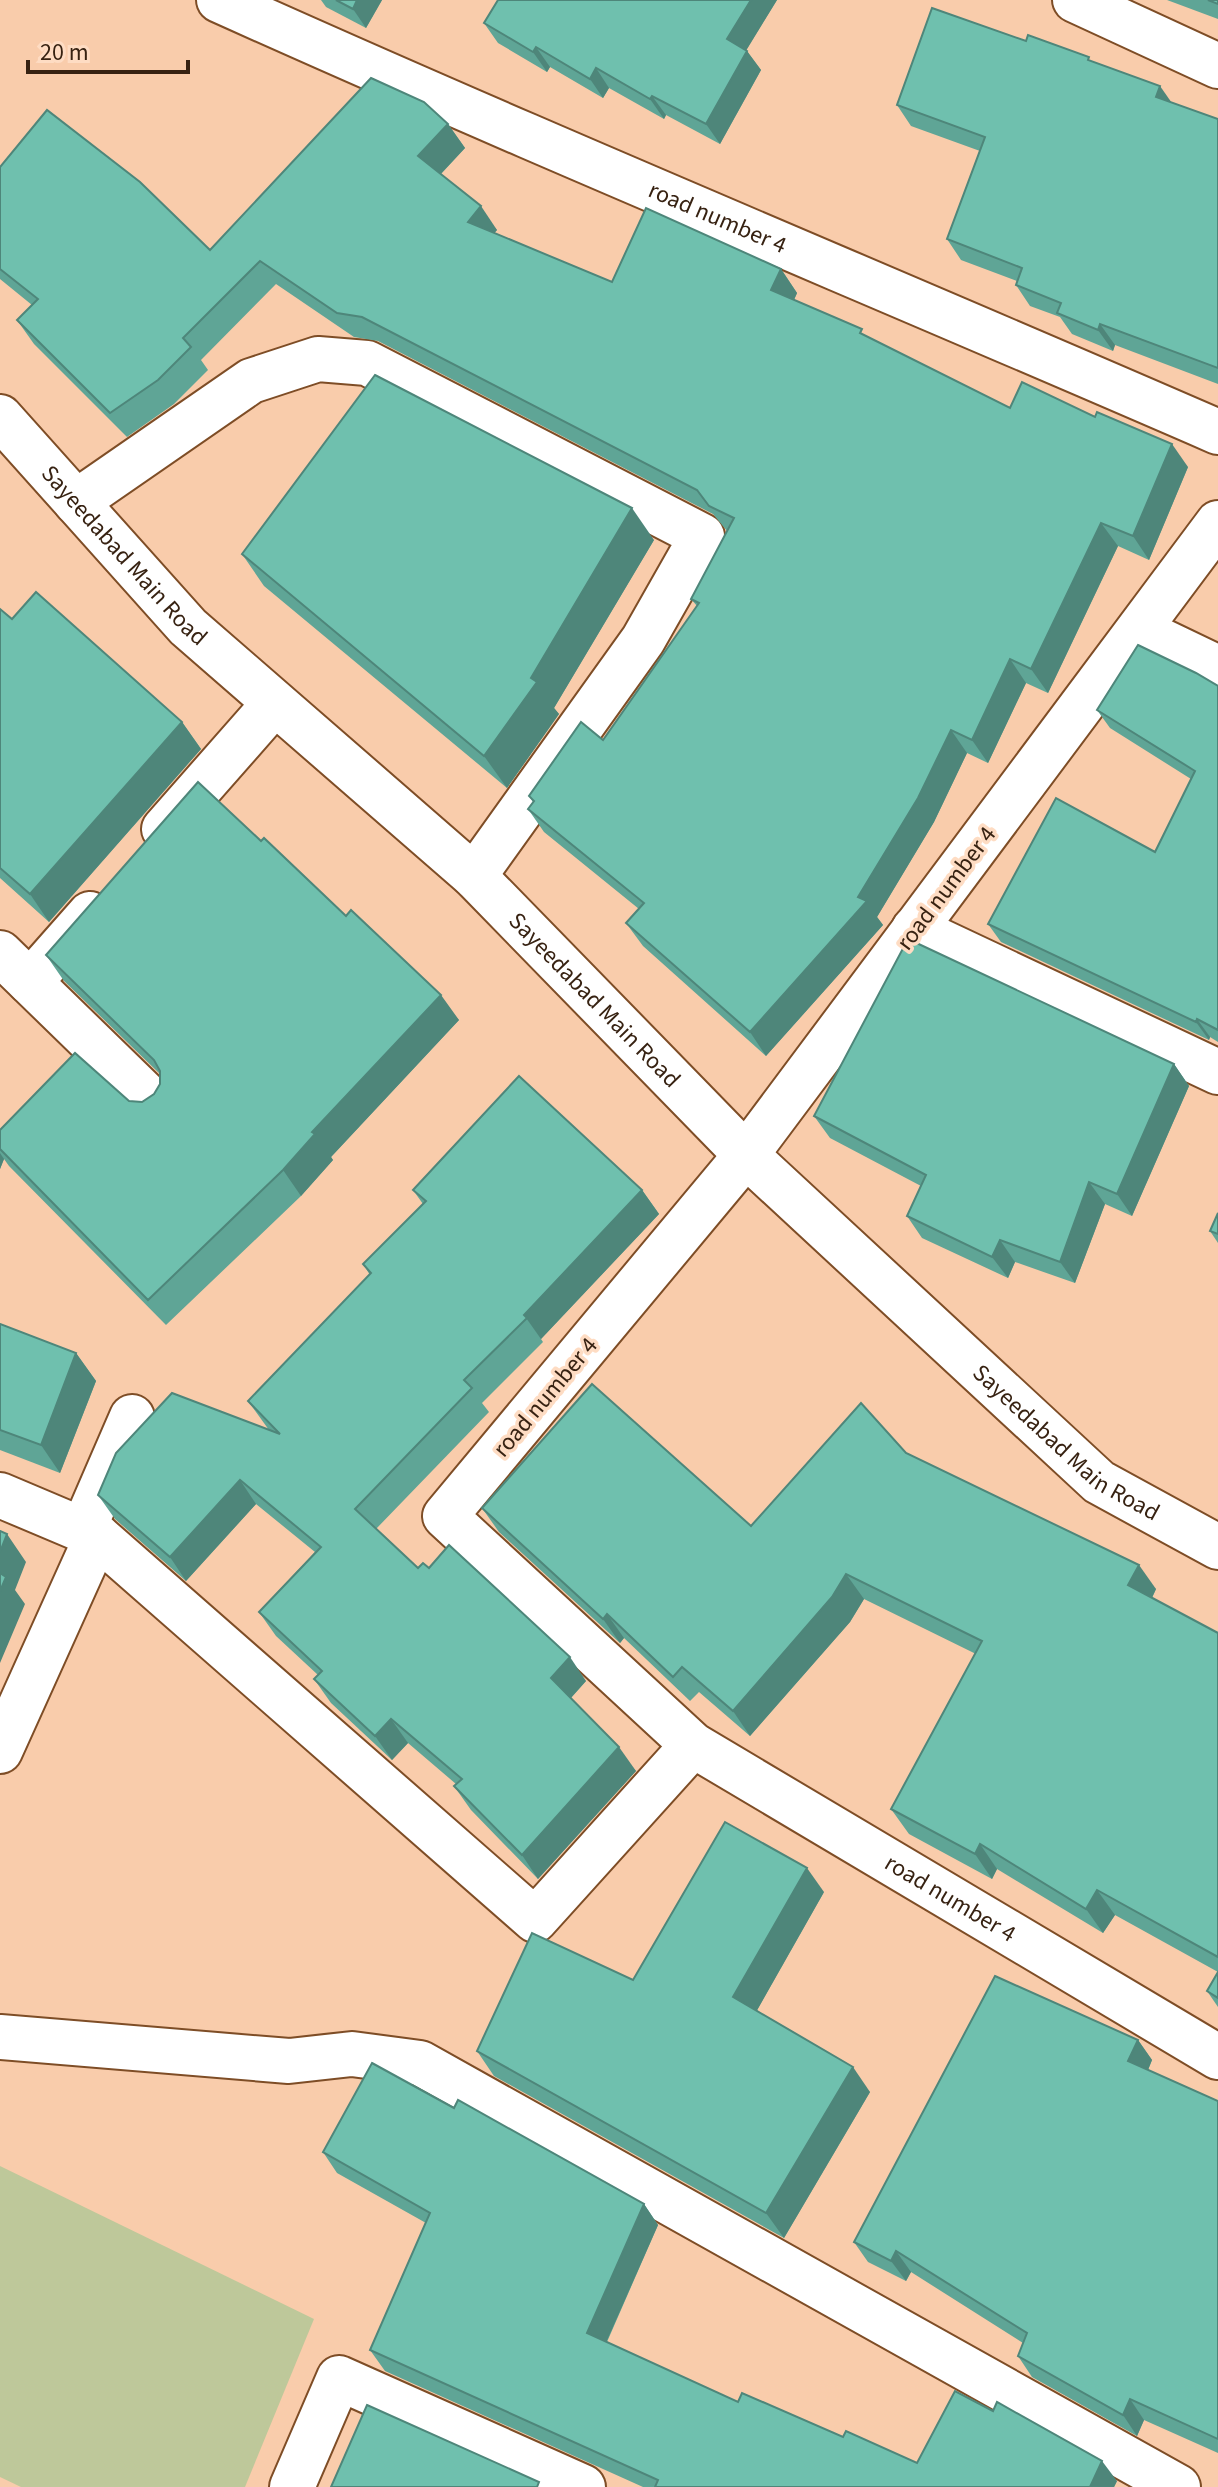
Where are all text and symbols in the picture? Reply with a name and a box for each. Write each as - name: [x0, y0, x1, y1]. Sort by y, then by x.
- scale bar: [28, 24, 188, 74]
- text: 20 m: [40, 35, 89, 70]
- street label: road number 4: [643, 173, 792, 263]
- street label: Sayeedabad Main Road: [33, 457, 215, 654]
- street label: road number 4: [888, 819, 1005, 958]
- street label: Sayeedabad Main Road: [500, 904, 688, 1096]
- street label: road number 4: [485, 1330, 606, 1465]
- street label: Sayeedabad Main Road: [965, 1356, 1166, 1530]
- street label: road number 4: [878, 1846, 1023, 1951]

